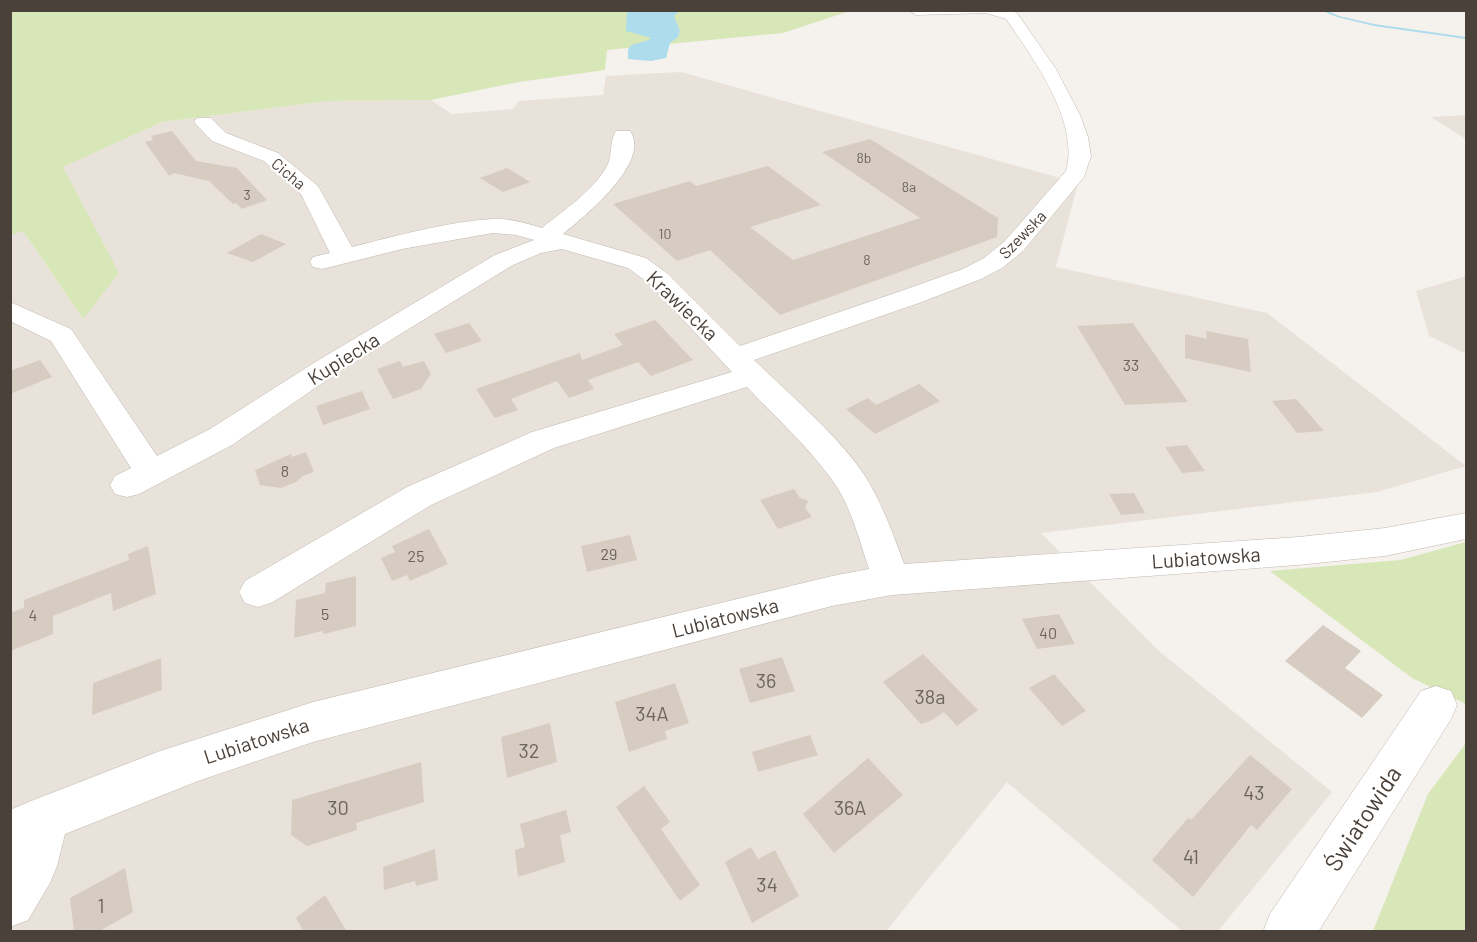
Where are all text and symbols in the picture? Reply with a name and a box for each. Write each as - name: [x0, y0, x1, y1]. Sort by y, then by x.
- house number: 8b: [857, 149, 871, 166]
- street label: Cicha: [268, 153, 310, 193]
- house number: 8a: [902, 178, 916, 195]
- house number: 3: [243, 186, 251, 203]
- street label: Szewska: [994, 206, 1050, 262]
- house number: 10: [659, 225, 671, 242]
- house number: 8: [863, 251, 871, 268]
- street label: Krawiecka: [642, 265, 724, 345]
- street label: Kupiecka: [303, 327, 383, 389]
- house number: 33: [1123, 355, 1139, 374]
- house number: 8: [281, 461, 289, 480]
- street label: Lubiatowska: [1151, 541, 1261, 573]
- house number: 29: [601, 544, 617, 563]
- house number: 25: [408, 546, 424, 565]
- street label: Lubiatowska: [669, 592, 781, 642]
- house number: 5: [321, 604, 329, 623]
- house number: 4: [29, 605, 37, 624]
- house number: 40: [1039, 623, 1057, 642]
- house number: 36: [756, 668, 776, 692]
- house number: 38a: [915, 684, 945, 708]
- house number: 34A: [635, 701, 669, 725]
- street label: Lubiatowska: [200, 712, 312, 768]
- house number: 32: [518, 738, 540, 762]
- street label: Światowida: [1317, 760, 1407, 876]
- house number: 43: [1243, 780, 1265, 804]
- house number: 30: [327, 795, 349, 819]
- house number: 36A: [834, 795, 866, 819]
- house number: 41: [1183, 844, 1199, 868]
- house number: 34: [756, 872, 778, 896]
- house number: 1: [98, 893, 105, 917]

